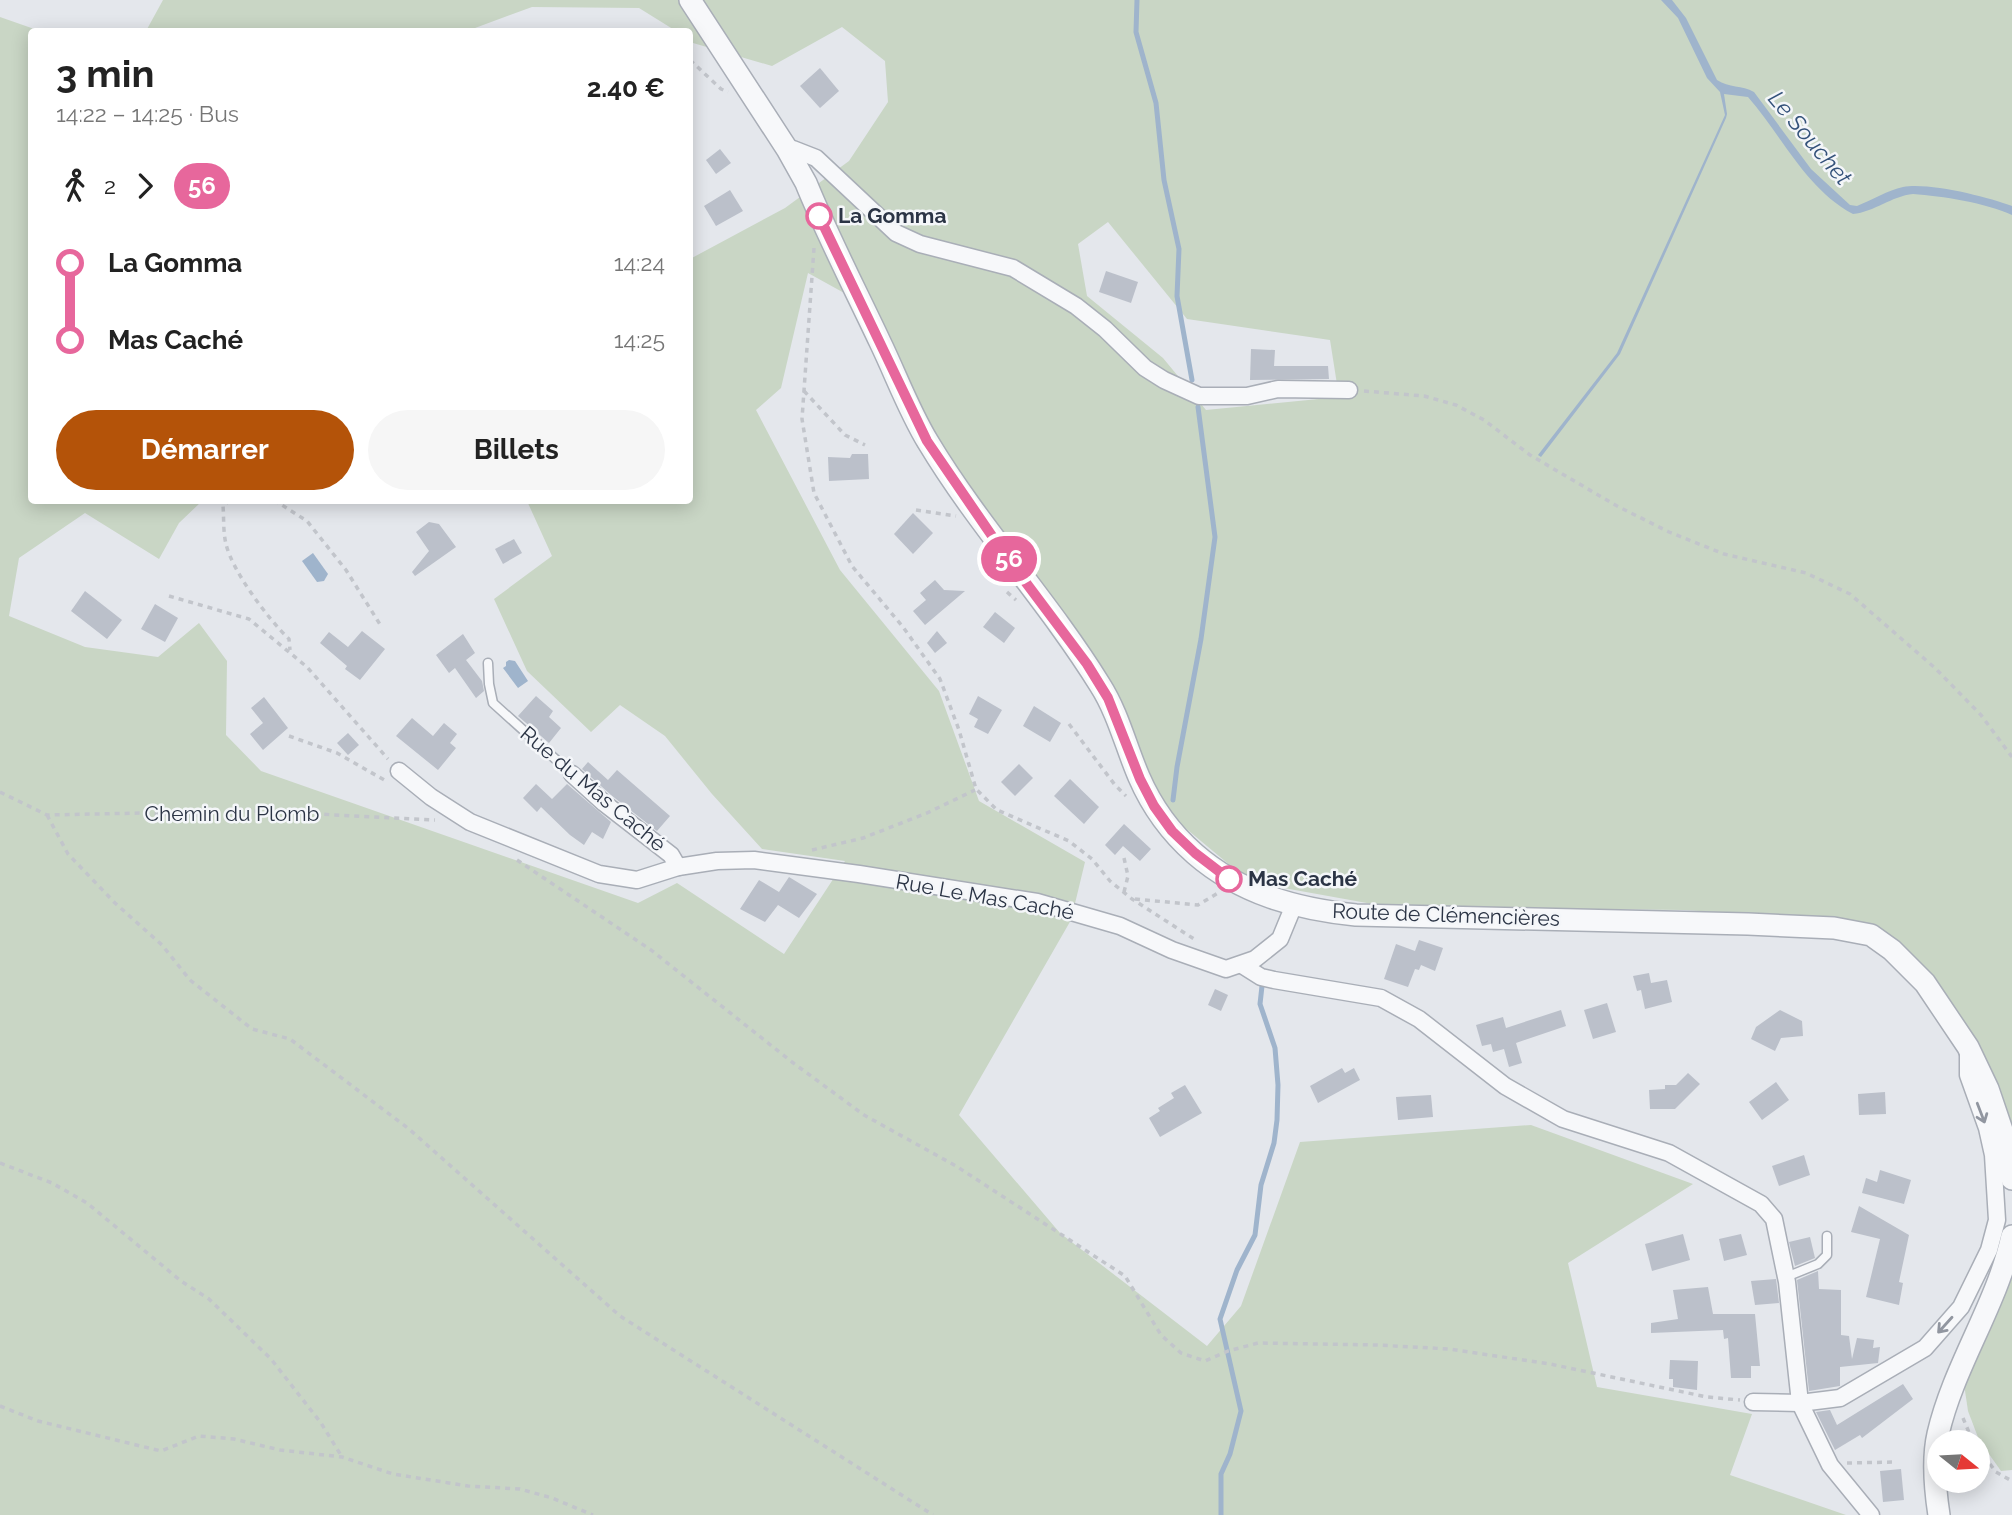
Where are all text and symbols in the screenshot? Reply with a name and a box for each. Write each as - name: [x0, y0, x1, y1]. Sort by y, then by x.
- text: 3 min: [56, 51, 154, 96]
- text: 2.40 €: [587, 73, 665, 103]
- water label: Le Souchet: [1763, 85, 1858, 191]
- text: 14:22 – 14:25 · Bus: [56, 100, 239, 127]
- icon: walk: [56, 167, 94, 205]
- icon: forward: [126, 167, 164, 205]
- text: 56: [188, 171, 216, 200]
- text: 2: [104, 172, 116, 199]
- marker: La Gomma: [806, 203, 832, 229]
- place label: La Gomma: [838, 203, 946, 228]
- text: La Gomma: [108, 248, 242, 278]
- text: 14:24: [614, 249, 665, 276]
- text: Mas Caché: [108, 325, 243, 355]
- text: 14:25: [614, 326, 665, 353]
- button: Démarrer: [56, 410, 354, 490]
- button: Billets: [368, 410, 665, 490]
- line badge: 56: [978, 536, 1040, 582]
- text: 56: [995, 544, 1023, 573]
- street label: Rue du Mas Caché: [516, 721, 671, 857]
- street label: Chemin du Plomb: [145, 801, 319, 826]
- marker: Mas Caché: [1216, 866, 1242, 892]
- place label: Mas Caché: [1248, 866, 1357, 891]
- street label: Rue Le Mas Caché: [894, 869, 1076, 924]
- street label: Route de Clémencières: [1332, 898, 1560, 931]
- one-way arrow: [1976, 1102, 1989, 1124]
- one-way arrow: [1937, 1316, 1953, 1334]
- north arrow: [1927, 1430, 1990, 1493]
- map controls: [1927, 1430, 1990, 1493]

